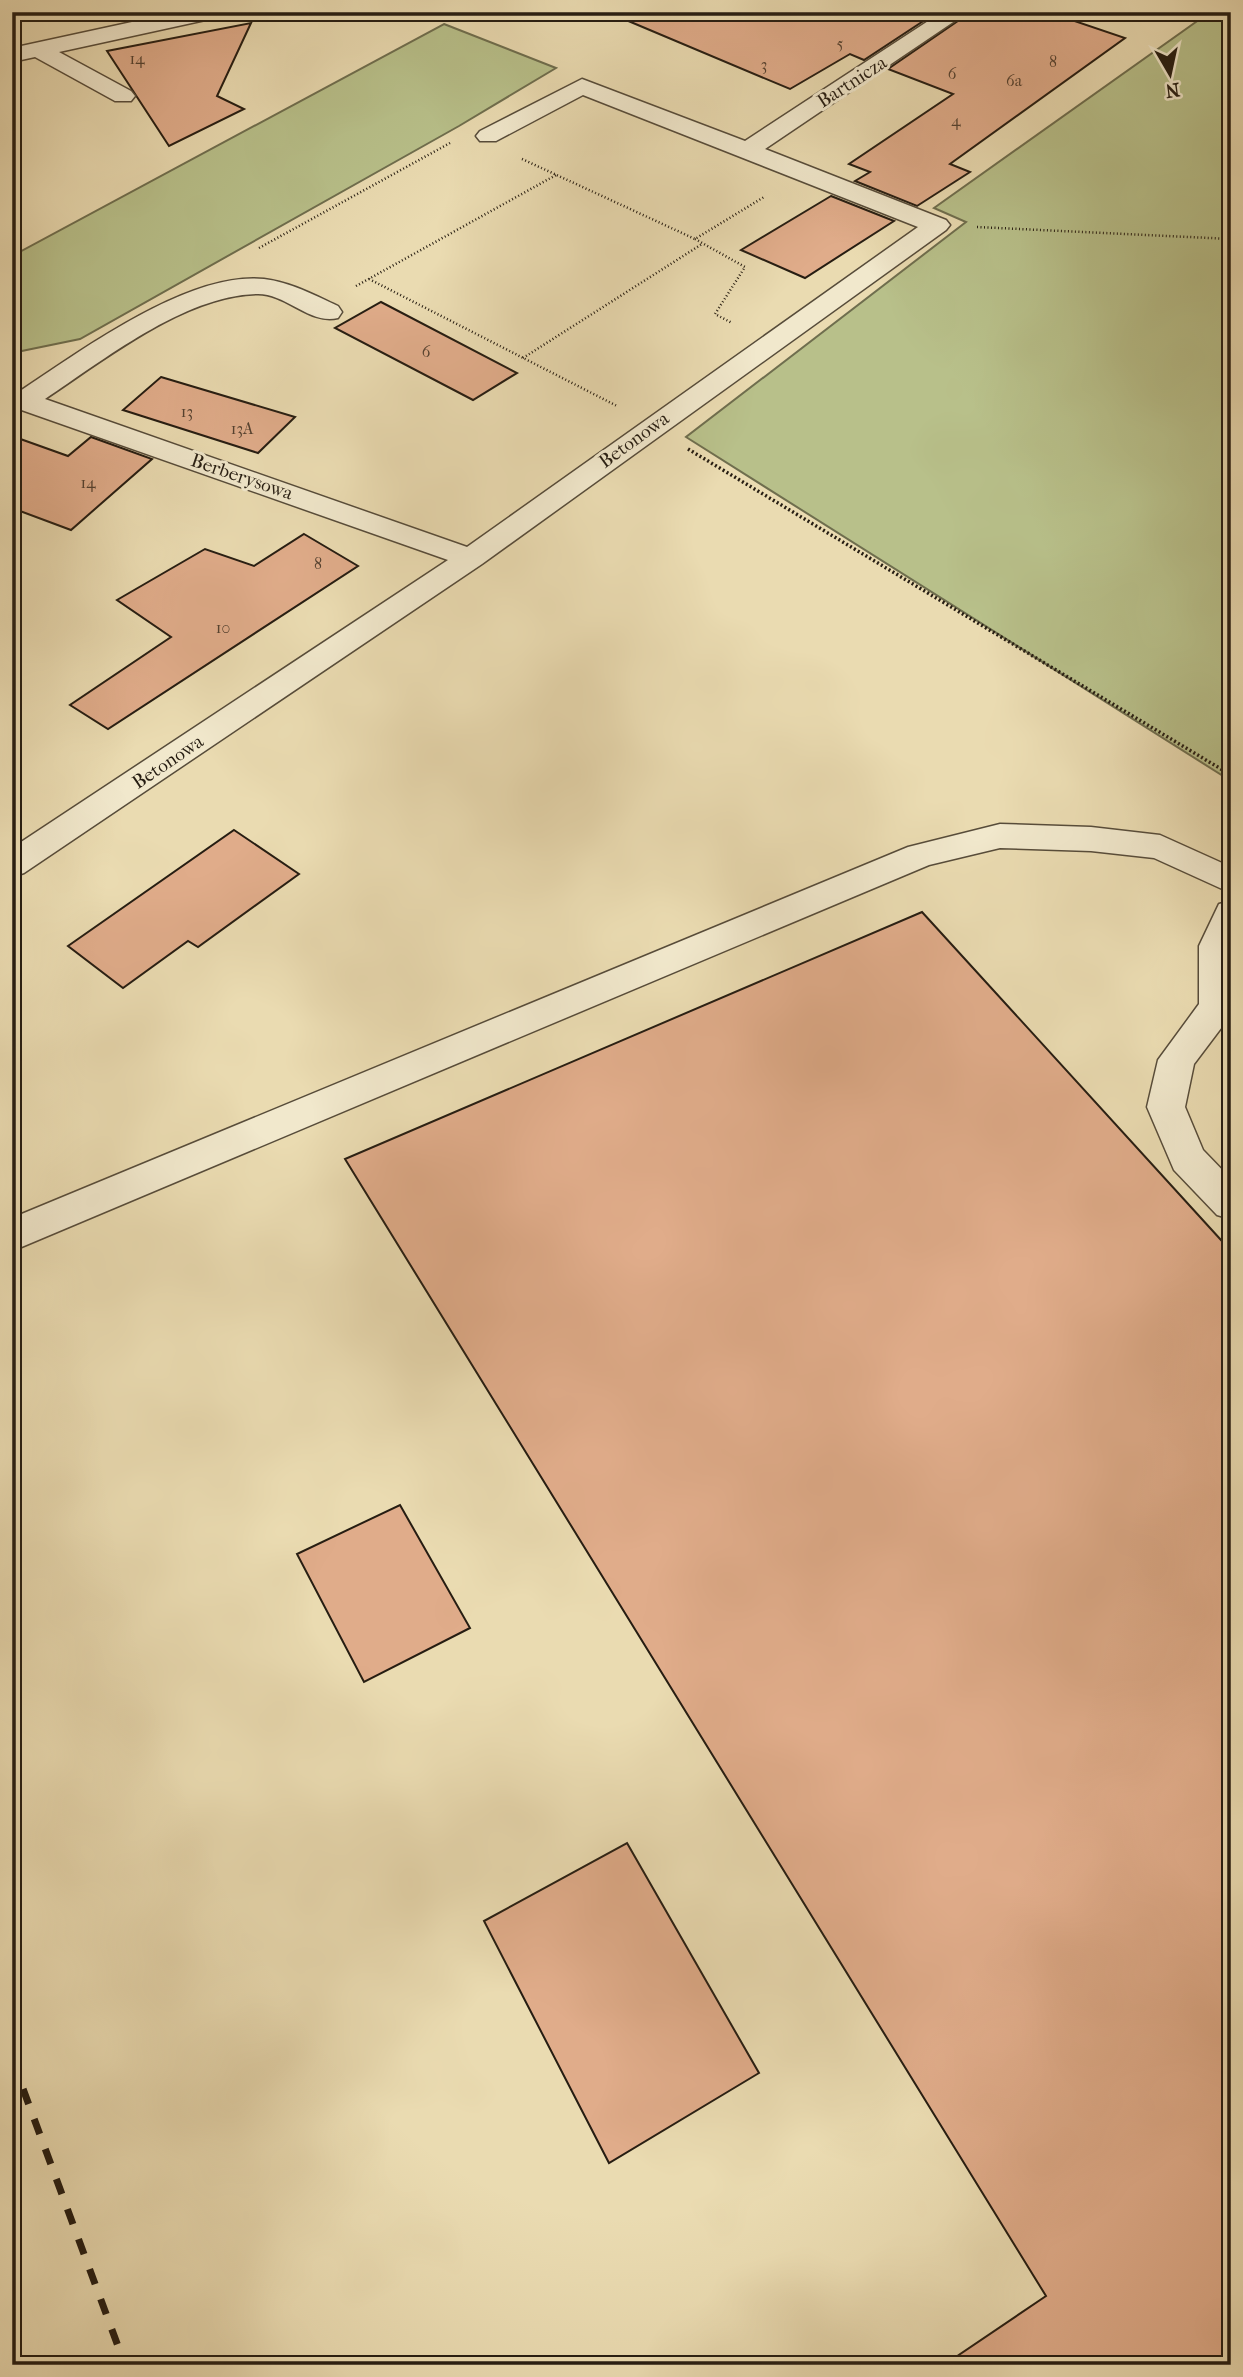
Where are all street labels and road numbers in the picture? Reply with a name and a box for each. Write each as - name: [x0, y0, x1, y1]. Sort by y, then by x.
- street label: Bartnicza: [813, 51, 891, 113]
- street label: Betonowa: [595, 407, 673, 473]
- street label: Berberysowa: [188, 449, 296, 505]
- street label: Betonowa: [128, 730, 208, 794]

